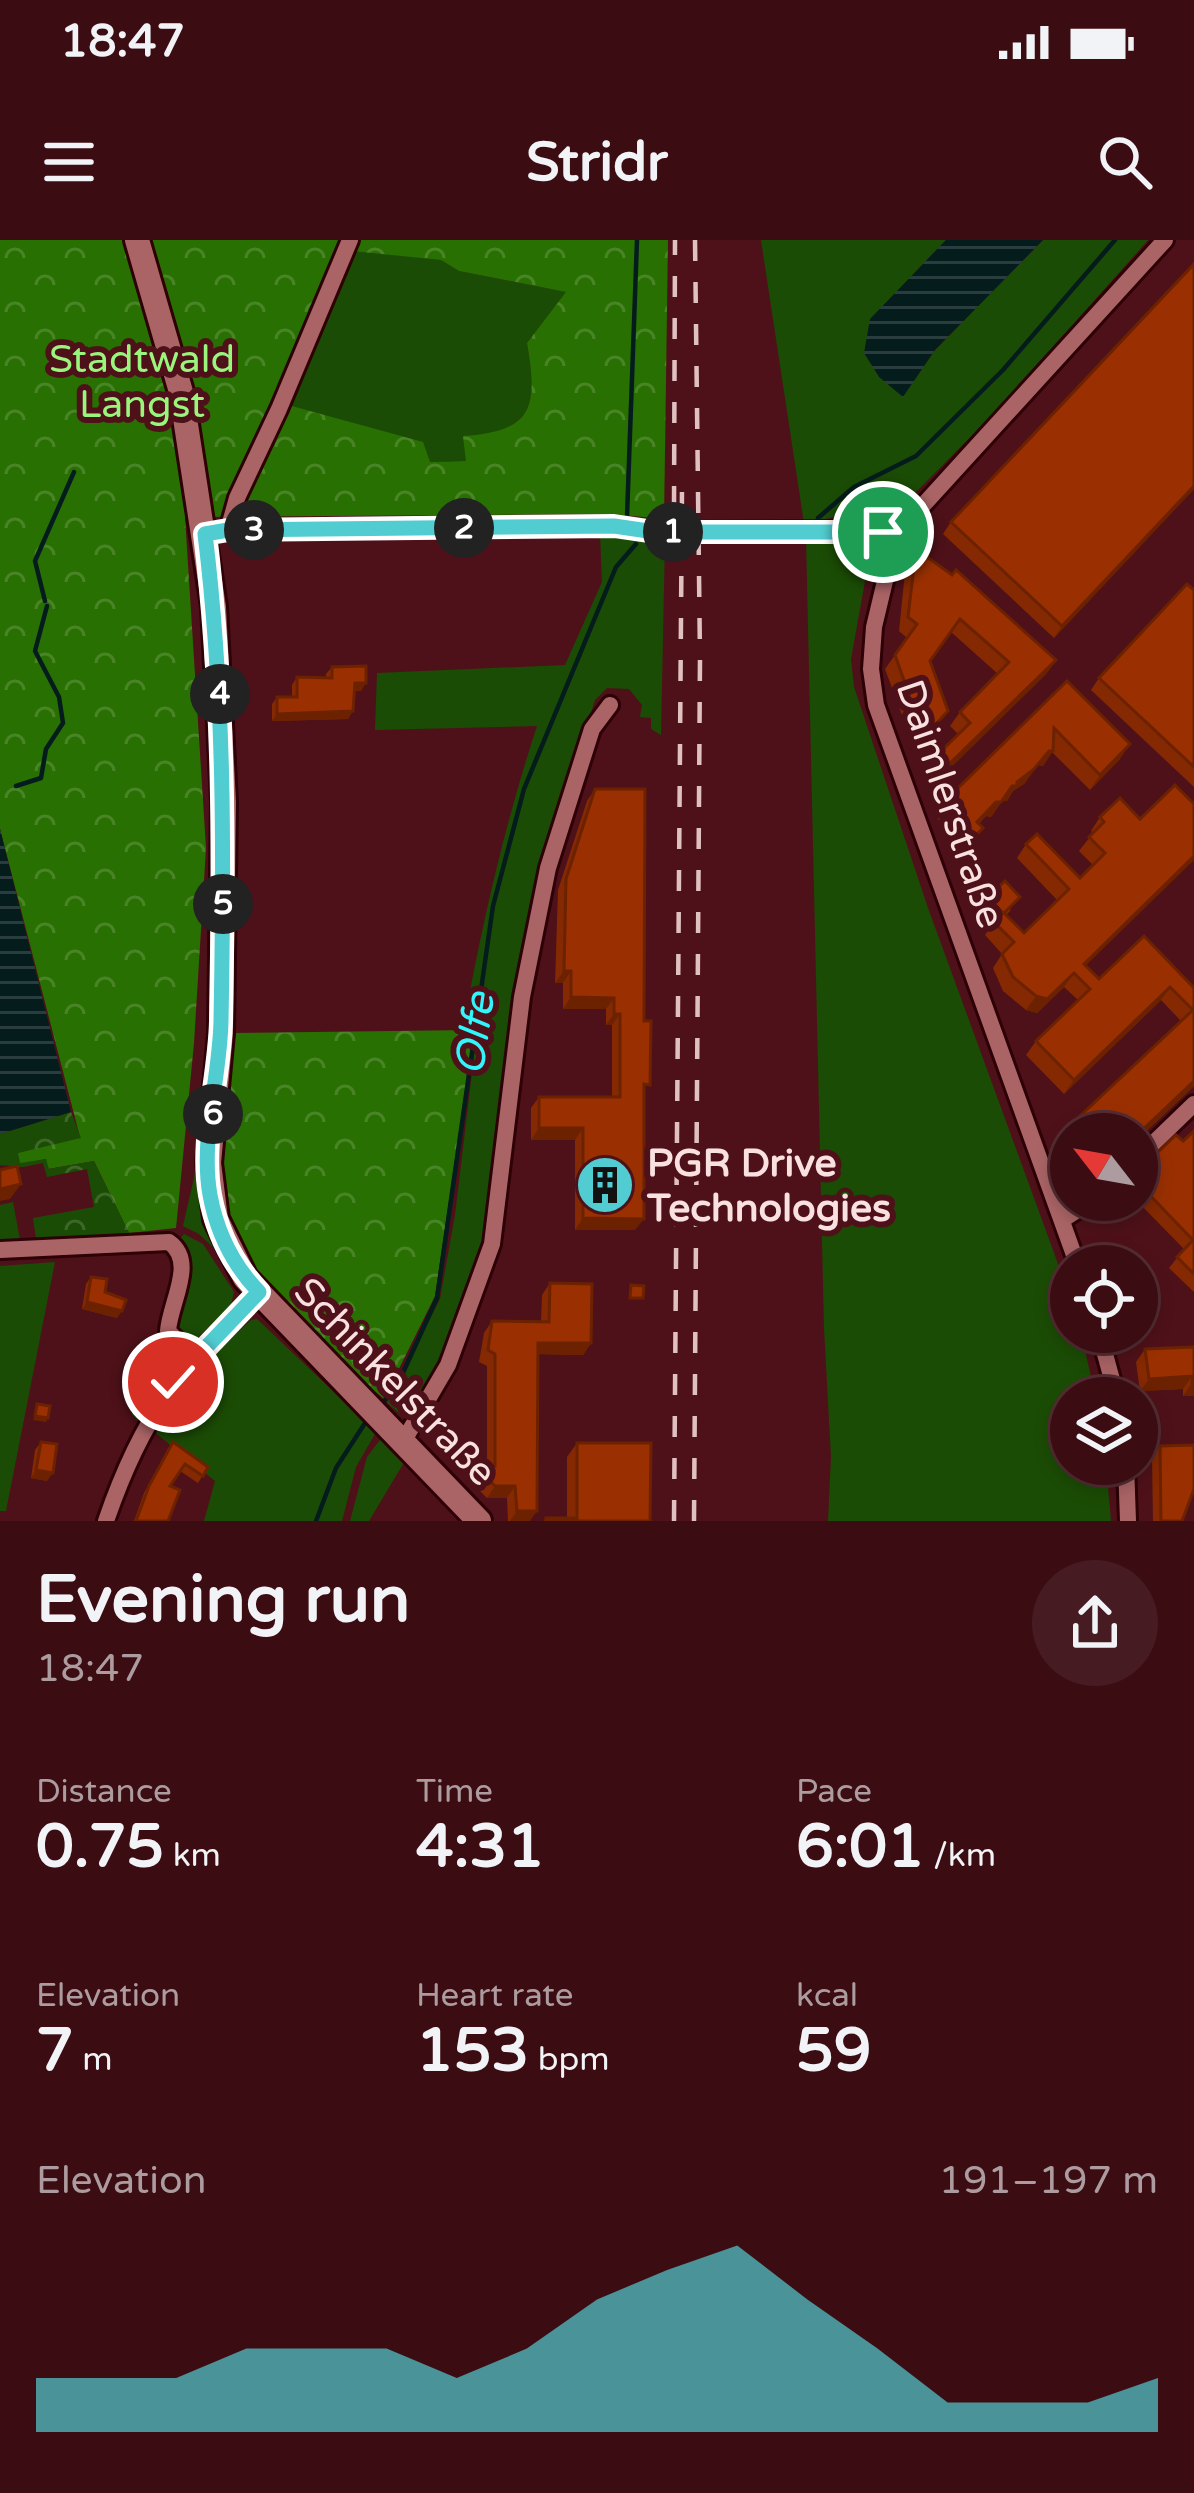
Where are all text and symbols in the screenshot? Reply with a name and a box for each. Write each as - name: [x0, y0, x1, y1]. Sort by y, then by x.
- text: 18:47: [60, 15, 185, 69]
- icon: menu: [36, 129, 102, 195]
- icon: search: [1092, 129, 1158, 195]
- text: Stridr: [526, 130, 668, 195]
- park label: Stadtwald Langst: [49, 336, 235, 428]
- pin: [832, 481, 934, 583]
- pin: 2: [434, 498, 494, 558]
- icon: arrive: [850, 499, 916, 565]
- pin: 3: [224, 500, 284, 560]
- pin: 1: [643, 502, 703, 562]
- text: 2: [454, 508, 474, 547]
- text: 3: [244, 510, 264, 549]
- text: 1: [663, 512, 683, 551]
- pin: 4: [190, 664, 250, 724]
- text: 4: [210, 674, 230, 713]
- street label: Daimlerstraße: [886, 674, 1014, 934]
- pin: 5: [193, 874, 253, 934]
- text: 5: [213, 884, 233, 923]
- water label: Olfe: [444, 987, 506, 1079]
- pin: 6: [183, 1084, 243, 1144]
- text: 6: [203, 1094, 223, 1133]
- north arrow: [1050, 1113, 1158, 1221]
- map controls: [1050, 1113, 1158, 1485]
- place label: PGR Drive Technologies: [646, 1140, 891, 1232]
- building icon: PGR Drive Technologies: [574, 1154, 636, 1216]
- button: locate: [1050, 1245, 1158, 1353]
- street label: Schinkelstraße: [284, 1268, 506, 1496]
- pin: [122, 1331, 224, 1433]
- icon: check: [140, 1349, 206, 1415]
- button: layers: [1050, 1377, 1158, 1485]
- text: Evening run: [36, 1560, 410, 1640]
- button: share: [1032, 1560, 1158, 1686]
- text: 18:47: [36, 1645, 144, 1692]
- text: Distance: [36, 1772, 172, 1811]
- text: Time: [416, 1772, 493, 1811]
- text: Pace: [796, 1772, 872, 1811]
- text: 0.75: [36, 1811, 164, 1883]
- text: 4:31: [416, 1811, 545, 1883]
- text: 6:01: [796, 1811, 925, 1883]
- text: km: [164, 1836, 221, 1875]
- text: /km: [925, 1836, 996, 1875]
- text: Elevation: [36, 1976, 180, 2015]
- text: Heart rate: [416, 1976, 573, 2015]
- text: kcal: [796, 1976, 858, 2015]
- text: 7: [36, 2015, 74, 2087]
- text: 153: [416, 2015, 529, 2087]
- text: 59: [796, 2015, 871, 2087]
- text: m: [74, 2040, 113, 2079]
- text: bpm: [529, 2040, 610, 2079]
- text: Elevation: [36, 2157, 206, 2204]
- text: 191–197 m: [938, 2157, 1158, 2204]

